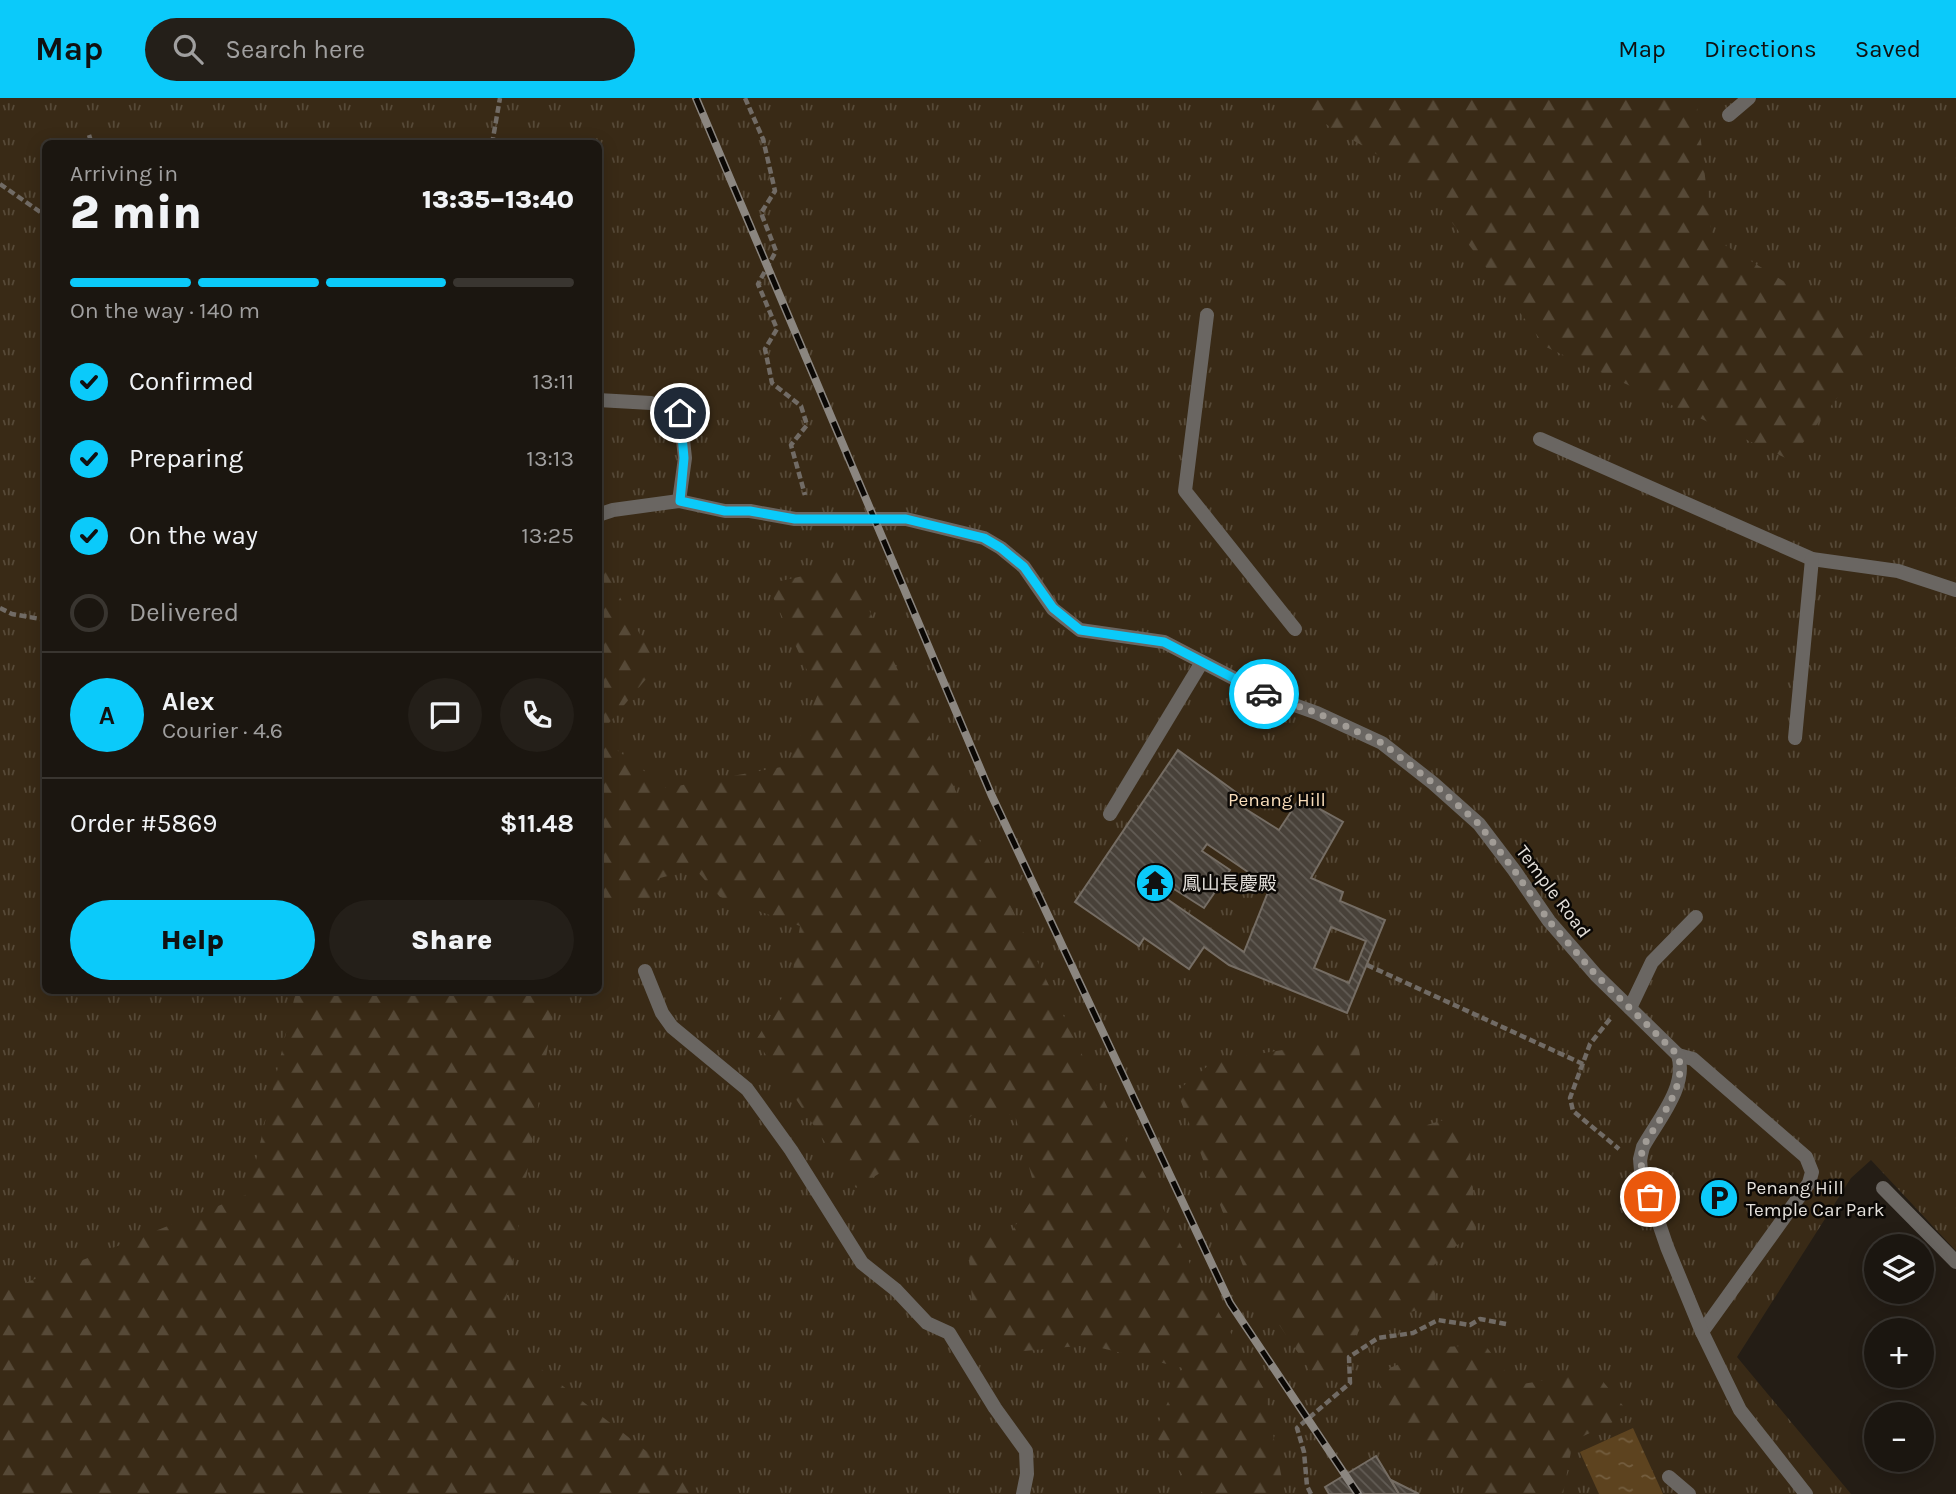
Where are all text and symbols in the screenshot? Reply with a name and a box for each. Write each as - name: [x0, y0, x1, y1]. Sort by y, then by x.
- search box: [145, 18, 635, 81]
- text: Map: [35, 30, 103, 68]
- icon: search: [169, 30, 207, 68]
- text: Search here: [225, 34, 365, 65]
- text: Map: [1618, 35, 1666, 63]
- text: Directions: [1704, 35, 1817, 63]
- text: Saved: [1855, 35, 1921, 63]
- text: Arriving in: [70, 160, 178, 187]
- text: 13:35–13:40: [422, 184, 574, 215]
- text: 2 min: [70, 186, 202, 240]
- text: On the way · 140 m: [70, 297, 260, 324]
- icon: check: [70, 363, 108, 401]
- text: Confirmed: [129, 366, 254, 397]
- text: 13:11: [532, 368, 574, 395]
- pin: [650, 383, 710, 443]
- icon: home: [661, 394, 699, 432]
- icon: check: [70, 440, 108, 478]
- text: Preparing: [129, 443, 243, 474]
- text: 13:13: [526, 445, 574, 472]
- icon: check: [70, 517, 108, 555]
- text: On the way: [129, 520, 258, 551]
- text: 13:25: [521, 522, 574, 549]
- text: Delivered: [129, 597, 239, 628]
- courier: [1229, 659, 1299, 729]
- icon: car: [1245, 675, 1283, 713]
- button: chat: [408, 678, 482, 752]
- button: phone: [500, 678, 574, 752]
- text: Alex: [162, 686, 214, 717]
- text: A: [99, 700, 115, 731]
- text: Courier · 4.6: [162, 717, 283, 744]
- park label: Penang Hill: [1228, 789, 1326, 811]
- text: Order #5869: [70, 808, 217, 839]
- text: $11.48: [500, 808, 574, 839]
- street label: Temple Road: [1511, 841, 1595, 942]
- temple icon: 鳳山長慶殿: [1134, 862, 1176, 904]
- place label: 鳳山長慶殿: [1182, 873, 1277, 895]
- button: Help: [70, 900, 315, 980]
- button: Share: [329, 900, 574, 980]
- pin: [1620, 1167, 1680, 1227]
- parking icon: Penang Hill Temple Car Park: [1698, 1177, 1740, 1219]
- place label: Penang Hill Temple Car Park: [1746, 1177, 1885, 1221]
- icon: bag: [1631, 1178, 1669, 1216]
- map controls: [1864, 1234, 1934, 1472]
- button: layers: [1864, 1234, 1934, 1304]
- button: +: [1864, 1318, 1934, 1388]
- button: −: [1864, 1402, 1934, 1472]

